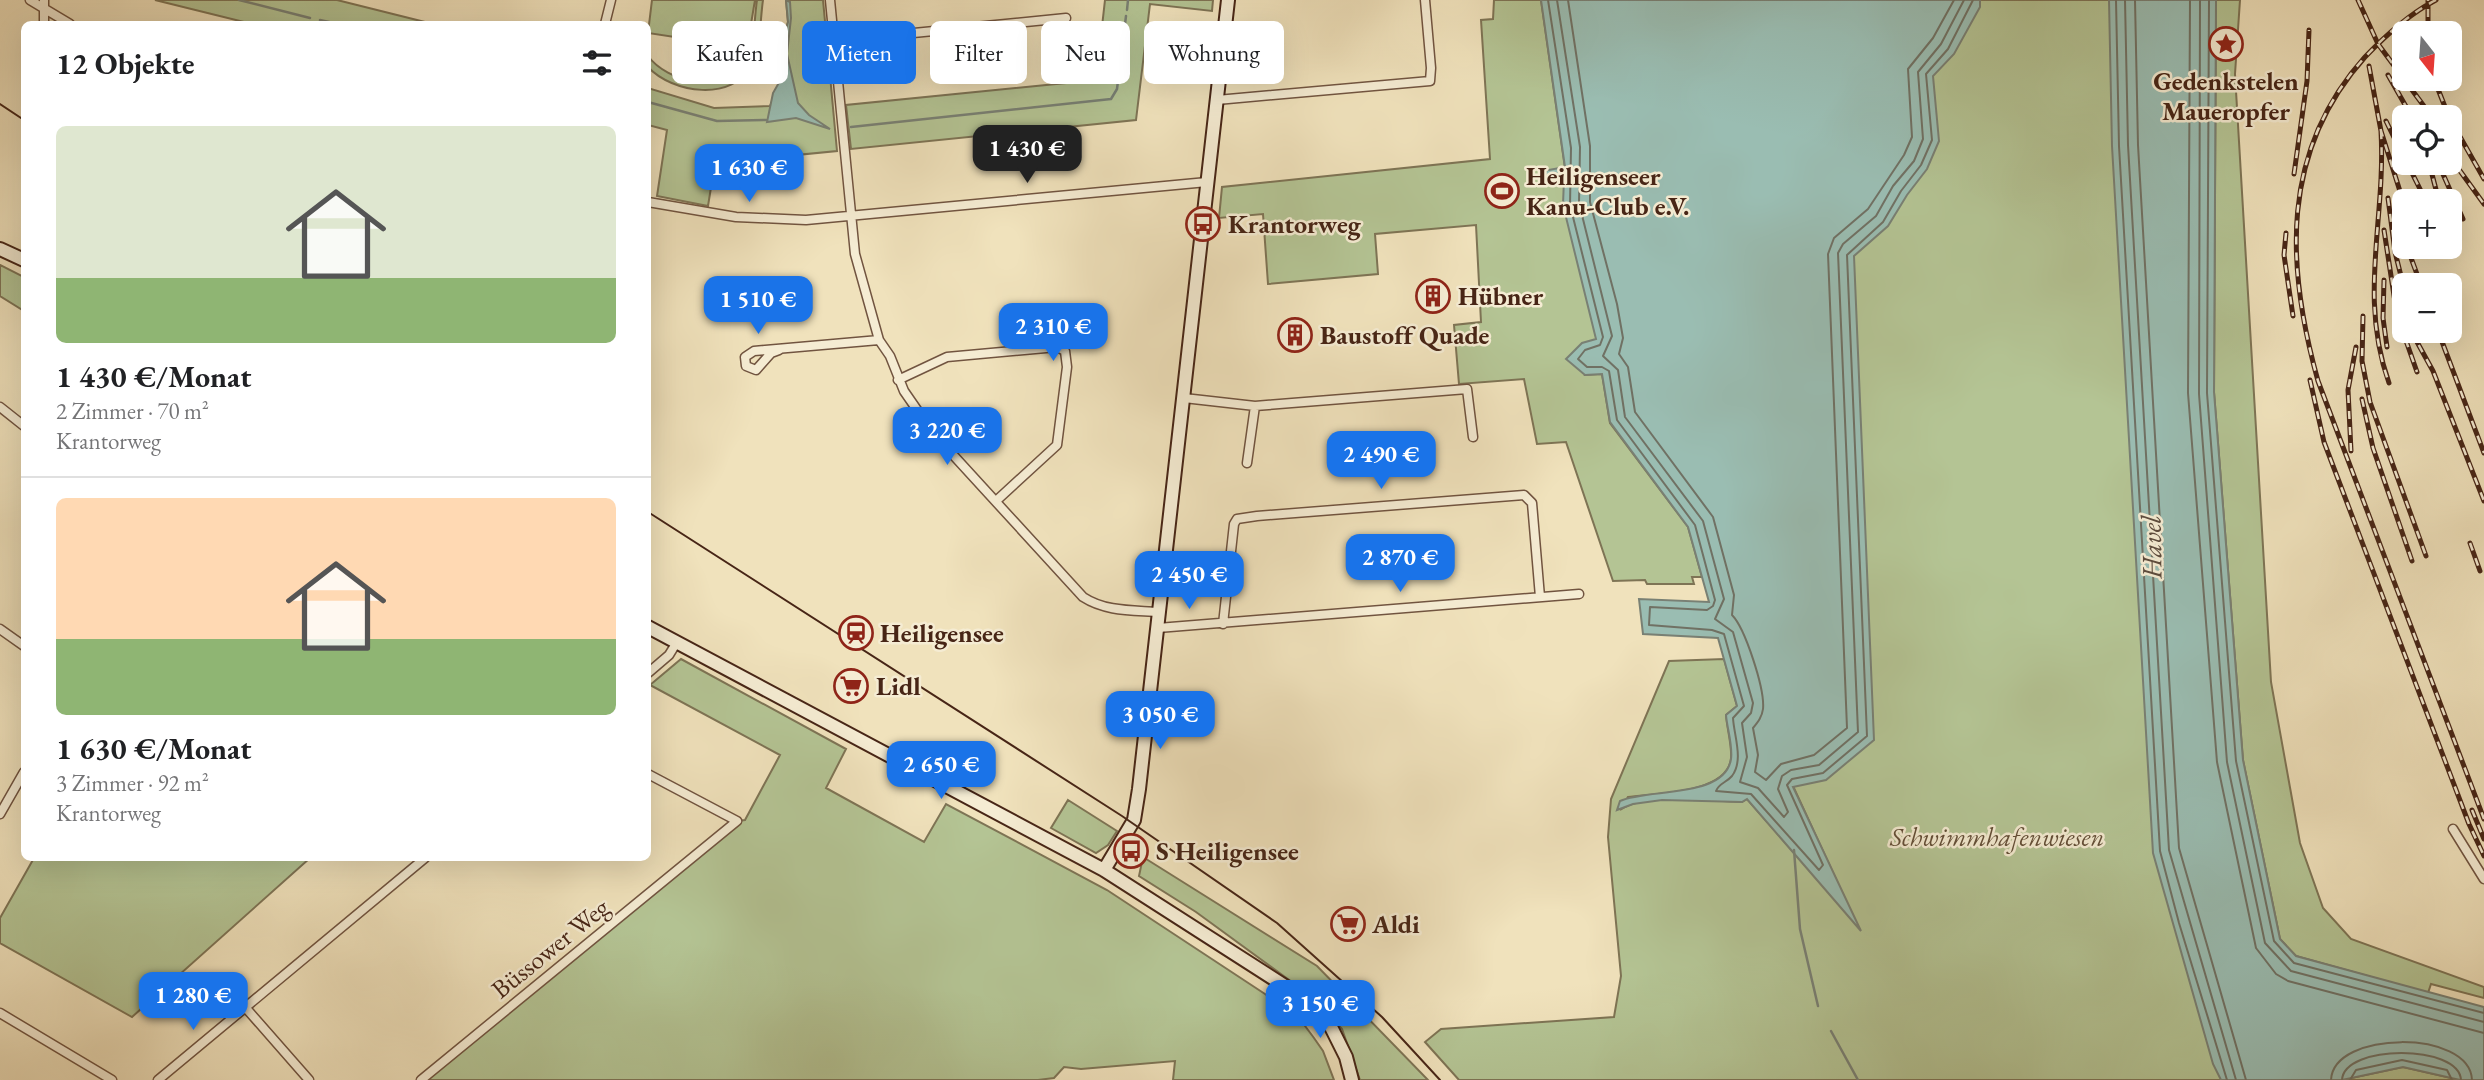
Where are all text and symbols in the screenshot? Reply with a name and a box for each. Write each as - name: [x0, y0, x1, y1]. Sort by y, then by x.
- chip: Kaufen: [672, 21, 788, 84]
- chip: Mieten: [802, 21, 916, 84]
- chip: Filter: [930, 21, 1027, 84]
- chip: Neu: [1041, 21, 1130, 84]
- chip: Wohnung: [1144, 21, 1284, 84]
- north arrow: [2392, 21, 2462, 91]
- map controls: [2392, 21, 2462, 343]
- place icon: Gedenkstelen Maueropfer: [2207, 25, 2245, 63]
- text: 12 Objekte: [56, 44, 195, 83]
- icon: filters: [578, 44, 616, 82]
- place label: Gedenkstelen Maueropfer: [2153, 64, 2299, 128]
- button: locate: [2392, 105, 2462, 175]
- pin: 1 430 €: [962, 125, 1092, 185]
- text: 1 430 €: [989, 133, 1065, 163]
- pin: 1 630 €: [684, 144, 814, 204]
- text: 1 630 €: [711, 152, 787, 182]
- place label: Heiligenseer Kanu-Club e.V.: [1526, 159, 1689, 223]
- icon: home: [273, 171, 399, 297]
- sports icon: Heiligenseer Kanu-Club e.V.: [1483, 172, 1521, 210]
- button: +: [2392, 189, 2462, 259]
- bus stop icon: Krantorweg: [1184, 205, 1222, 243]
- place label: Krantorweg: [1228, 207, 1362, 241]
- button: −: [2392, 273, 2462, 343]
- pin: 1 510 €: [693, 276, 823, 336]
- building icon: Hübner: [1414, 277, 1452, 315]
- place label: Hübner: [1458, 279, 1543, 313]
- text: 1 510 €: [720, 284, 796, 314]
- pin: 2 310 €: [988, 304, 1118, 363]
- text: 2 310 €: [1015, 311, 1091, 341]
- building icon: Baustoff Quade: [1276, 316, 1314, 354]
- place label: Baustoff Quade: [1320, 318, 1489, 352]
- text: 1 430 €/Monat: [56, 357, 251, 396]
- text: 2 Zimmer · 70 m²: [56, 396, 209, 426]
- pin: 3 220 €: [882, 407, 1012, 467]
- text: 3 220 €: [909, 415, 985, 445]
- text: Krantorweg: [56, 426, 161, 456]
- pin: 2 490 €: [1316, 432, 1446, 491]
- text: 2 490 €: [1343, 439, 1419, 469]
- water label: Havel: [2132, 514, 2170, 580]
- pin: 2 870 €: [1335, 534, 1465, 594]
- text: 2 870 €: [1362, 542, 1438, 572]
- icon: home: [273, 543, 399, 669]
- pin: 2 450 €: [1124, 552, 1254, 611]
- text: 2 450 €: [1151, 559, 1227, 589]
- station icon: Heiligensee: [837, 614, 875, 652]
- place label: Heiligensee: [880, 616, 1004, 650]
- supermarket icon: Lidl: [832, 667, 870, 705]
- place label: Lidl: [876, 669, 921, 703]
- pin: 3 050 €: [1095, 692, 1225, 751]
- text: 3 050 €: [1122, 699, 1198, 729]
- text: 1 630 €/Monat: [56, 729, 251, 768]
- pin: 2 650 €: [876, 742, 1006, 801]
- text: 2 650 €: [903, 749, 979, 779]
- text: 3 Zimmer · 92 m²: [56, 768, 209, 798]
- text: Krantorweg: [56, 798, 161, 828]
- park label: Schwimmhafenwiesen: [1889, 820, 2104, 854]
- bus stop icon: S Heiligensee: [1112, 832, 1150, 870]
- place label: S Heiligensee: [1156, 834, 1299, 868]
- street label: Büssower Weg: [484, 890, 616, 1006]
- supermarket icon: Aldi: [1329, 905, 1367, 943]
- place label: Aldi: [1371, 907, 1420, 941]
- pin: 1 280 €: [128, 972, 258, 1032]
- text: 1 280 €: [155, 980, 231, 1010]
- pin: 3 150 €: [1255, 981, 1385, 1040]
- text: 3 150 €: [1282, 988, 1358, 1018]

